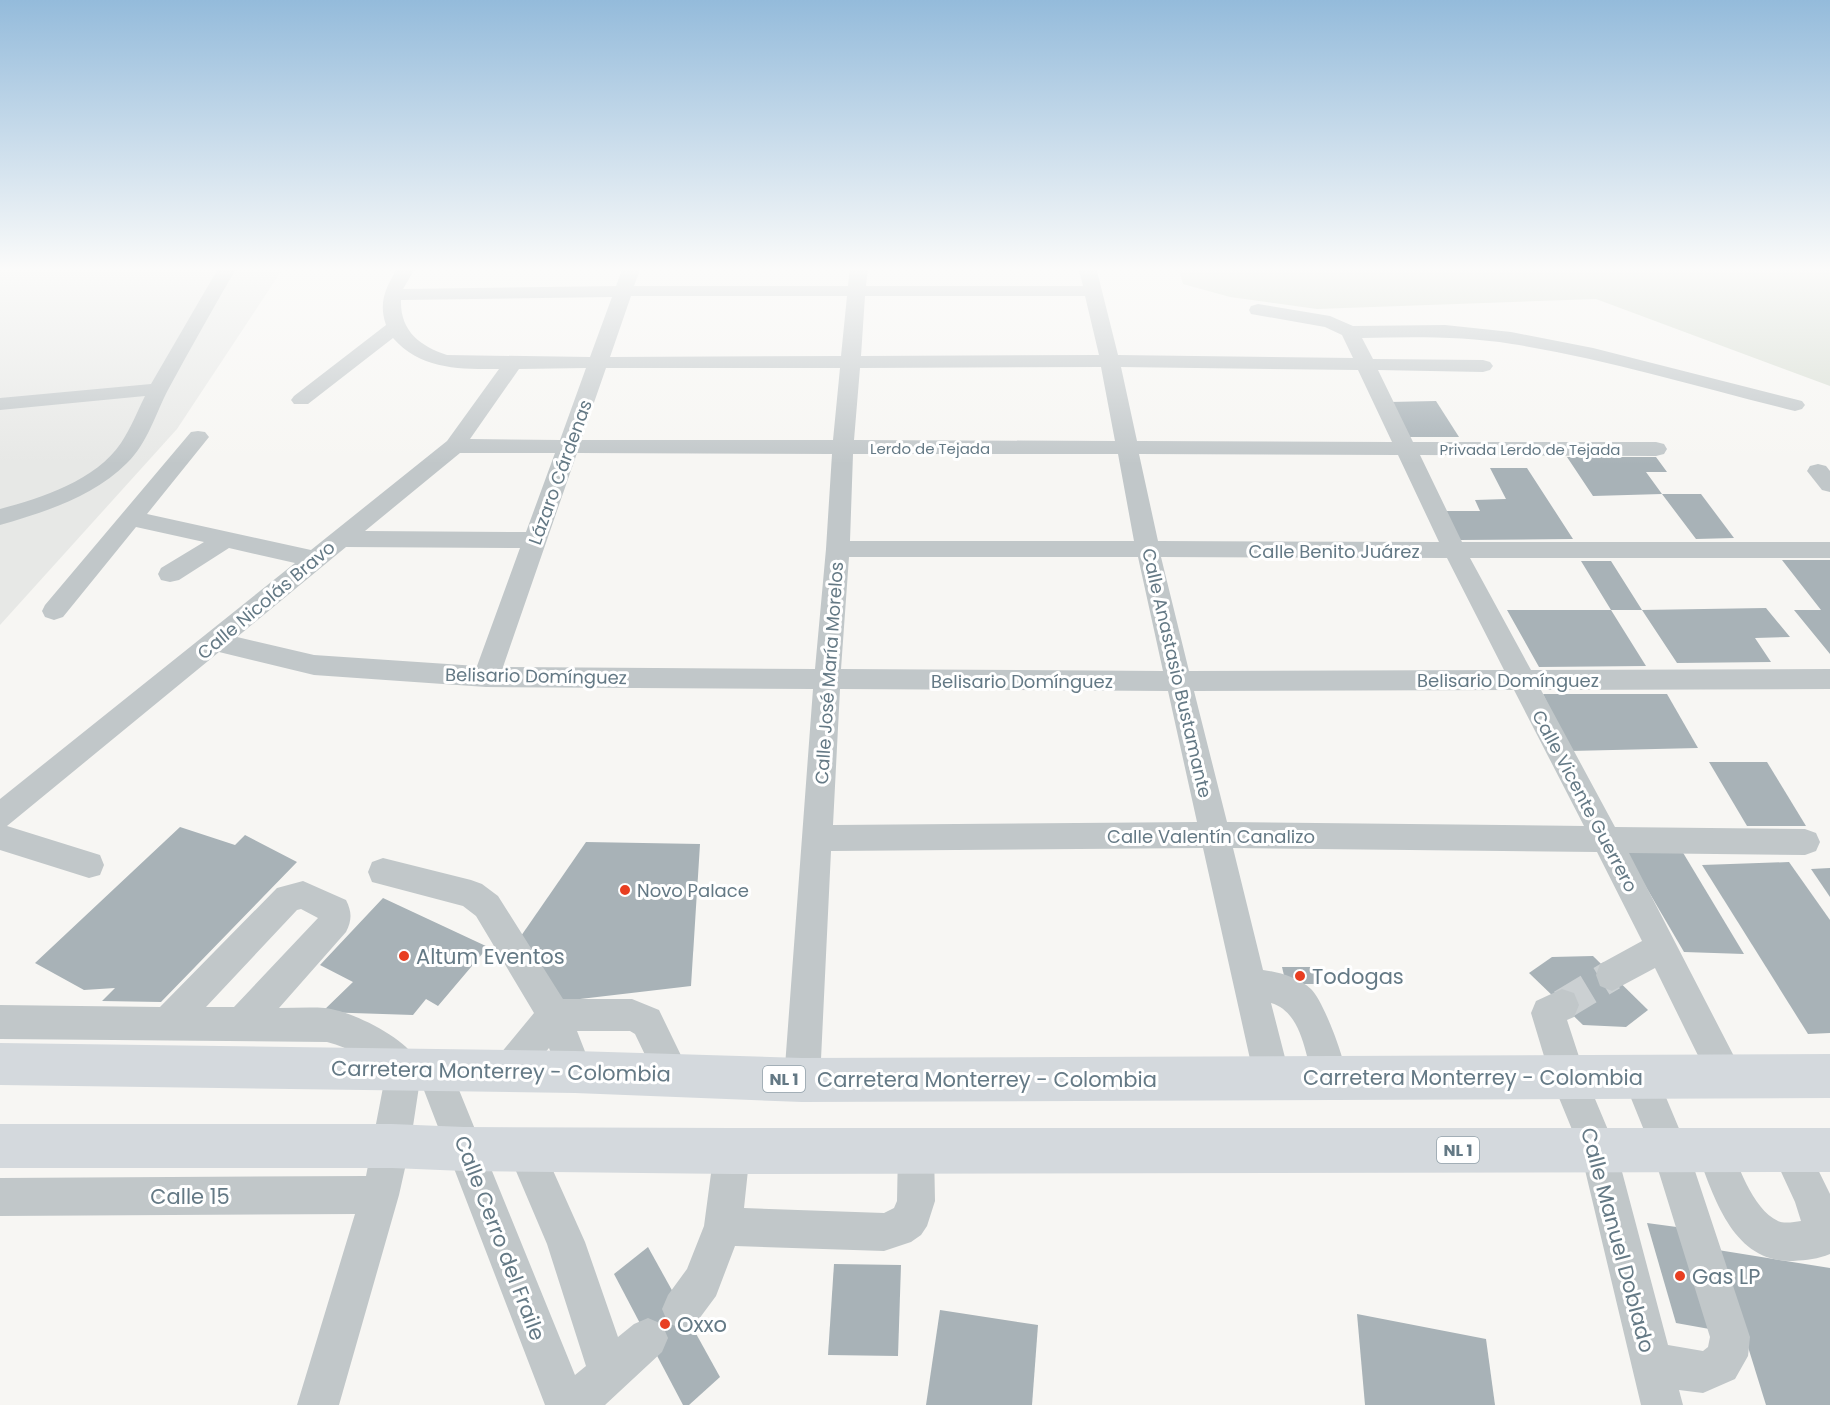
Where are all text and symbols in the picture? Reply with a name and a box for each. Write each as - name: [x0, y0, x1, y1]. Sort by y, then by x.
- street label: Lázaro Cárdenas: [522, 396, 598, 548]
- street label: Lerdo de Tejada: [870, 438, 990, 459]
- street label: Privada Lerdo de Tejada: [1440, 439, 1620, 460]
- street label: Calle Nicolás Bravo: [192, 535, 340, 665]
- street label: Calle Benito Juárez: [1248, 539, 1420, 564]
- street label: Calle Anastasio Bustamante: [1136, 546, 1218, 800]
- street label: Calle José María Morelos: [809, 561, 849, 785]
- street label: Belisario Domínguez: [445, 662, 627, 690]
- street label: Belisario Domínguez: [1417, 668, 1599, 693]
- street label: Belisario Domínguez: [931, 669, 1113, 694]
- street label: Calle Vicente Guerrero: [1526, 705, 1644, 897]
- street label: Calle Valentín Canalizo: [1107, 824, 1315, 849]
- place label: Novo Palace: [637, 878, 749, 903]
- marker: Novo Palace: [618, 883, 632, 897]
- place label: Altum Eventos: [416, 942, 565, 971]
- marker: Altum Eventos: [397, 949, 411, 963]
- place label: Todogas: [1312, 962, 1404, 991]
- marker: Todogas: [1293, 969, 1307, 983]
- street label: Carretera Monterrey - Colombia: [331, 1054, 671, 1088]
- street label: Carretera Monterrey - Colombia: [1303, 1063, 1643, 1092]
- street label: Carretera Monterrey - Colombia: [817, 1065, 1157, 1094]
- road number: NL 1: [763, 1066, 805, 1092]
- street label: Calle Manuel Doblado: [1574, 1124, 1662, 1356]
- street label: Calle Cerro del Fraile: [448, 1131, 552, 1345]
- road number: NL 1: [1437, 1137, 1479, 1163]
- street label: Calle 15: [150, 1182, 230, 1211]
- place label: Gas LP: [1692, 1262, 1760, 1291]
- marker: Gas LP: [1673, 1269, 1687, 1283]
- place label: Oxxo: [677, 1310, 727, 1339]
- marker: Oxxo: [658, 1317, 672, 1331]

